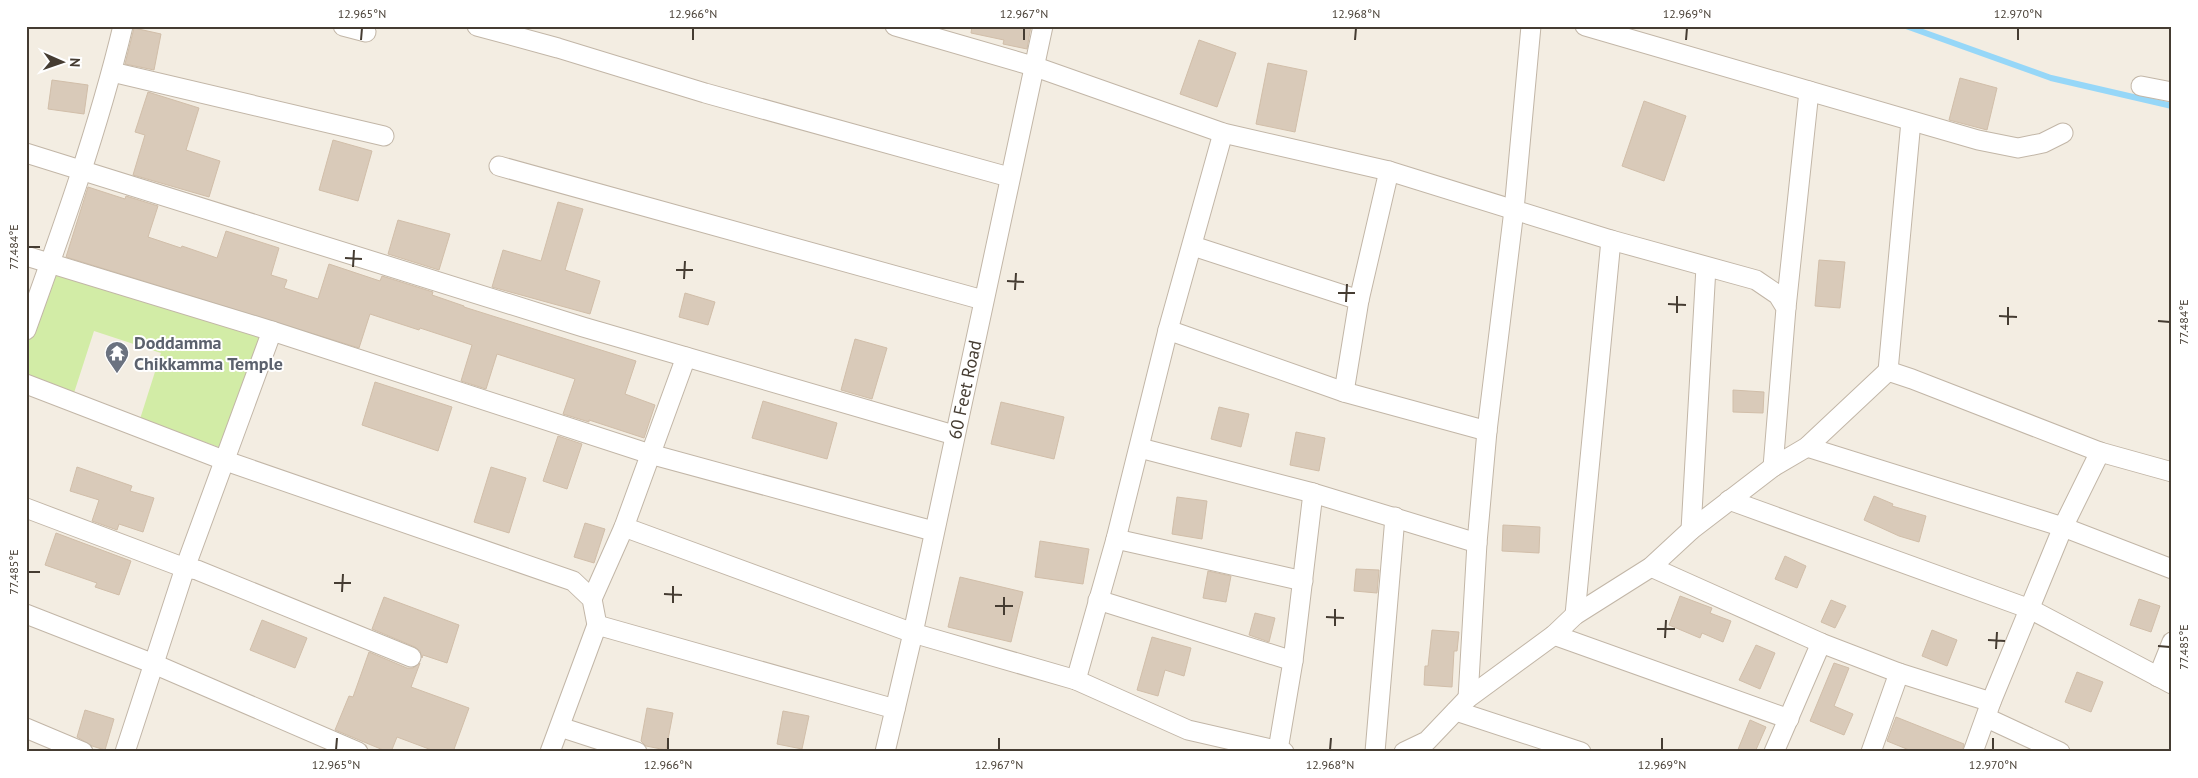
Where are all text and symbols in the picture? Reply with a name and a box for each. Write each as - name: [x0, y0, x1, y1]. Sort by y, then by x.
- text: 12.965°N: [338, 6, 386, 21]
- text: 12.966°N: [669, 6, 717, 21]
- text: 12.967°N: [1000, 6, 1048, 21]
- text: 12.968°N: [1332, 6, 1380, 21]
- text: 12.969°N: [1663, 6, 1711, 21]
- text: 12.970°N: [1994, 6, 2042, 21]
- north arrow: [38, 38, 88, 88]
- text: N: [66, 58, 84, 67]
- text: 77.484°E: [6, 224, 21, 270]
- text: 77.484°E: [2176, 299, 2191, 345]
- place label: Doddamma Chikkamma Temple: [134, 331, 283, 375]
- street label: 60 Feet Road: [943, 338, 986, 441]
- temple icon: Doddamma Chikkamma Temple: [104, 340, 130, 374]
- text: 77.485°E: [6, 549, 21, 595]
- text: 77.485°E: [2176, 624, 2191, 670]
- text: 12.965°N: [312, 757, 360, 772]
- text: 12.966°N: [644, 757, 692, 772]
- text: 12.967°N: [975, 757, 1023, 772]
- text: 12.968°N: [1306, 757, 1354, 772]
- text: 12.969°N: [1638, 757, 1686, 772]
- text: 12.970°N: [1969, 757, 2017, 772]

